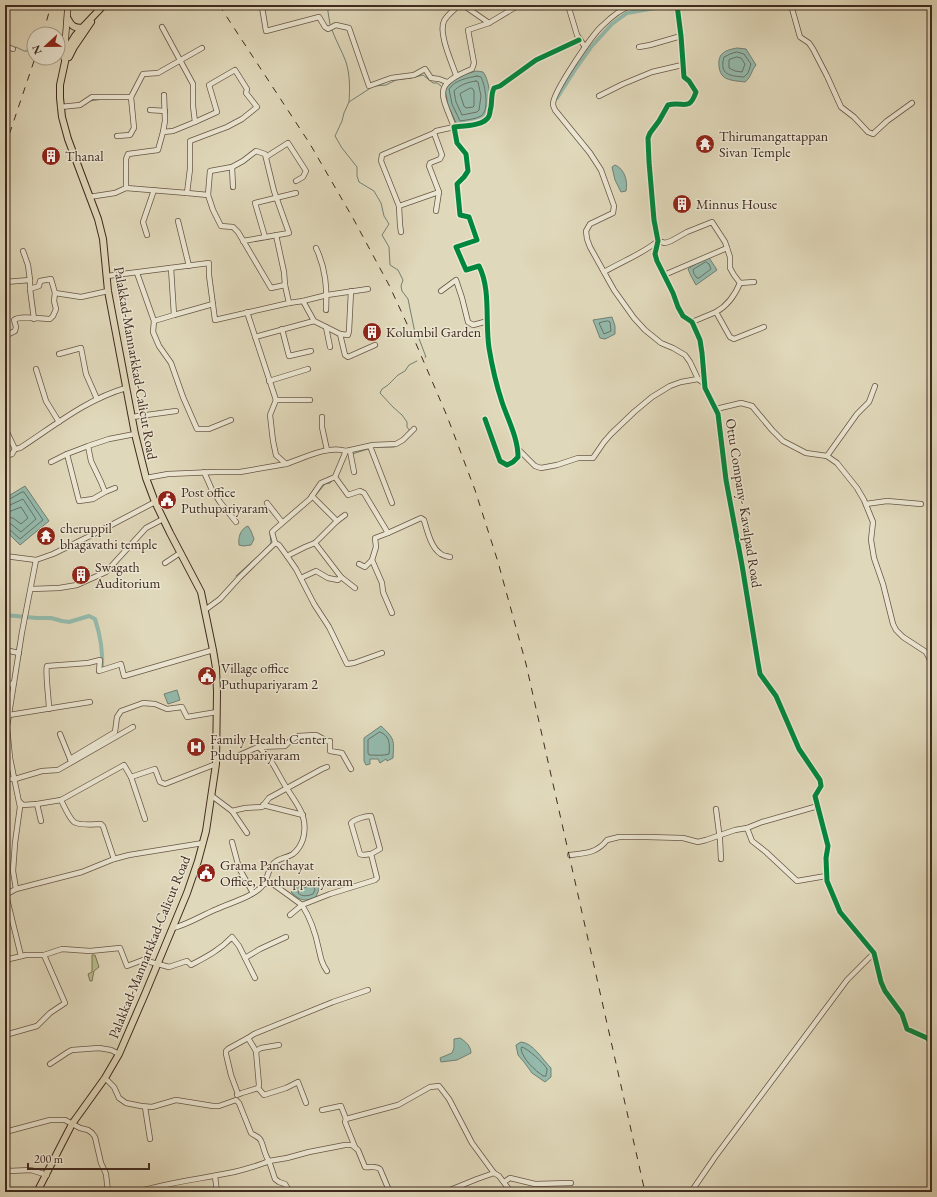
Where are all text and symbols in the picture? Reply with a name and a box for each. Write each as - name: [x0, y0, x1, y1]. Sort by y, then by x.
- north arrow: [26, 26, 66, 66]
- text: N: [29, 43, 45, 56]
- place label: Thirumangattappan Sivan Temple: [719, 127, 829, 161]
- temple icon: Thirumangattappan Sivan Temple: [694, 133, 716, 155]
- building icon: Thanal: [40, 145, 62, 167]
- place label: Thanal: [65, 147, 104, 165]
- building icon: Minnus House: [671, 193, 693, 215]
- place label: Minnus House: [696, 195, 778, 213]
- street label: Palakkad-Mannarkkad-Calicut Road: [110, 265, 162, 462]
- building icon: Kolumbil Garden: [361, 321, 383, 343]
- place label: Kolumbil Garden: [386, 323, 482, 341]
- street label: Ottu Company- Kavalpad Road: [722, 417, 766, 590]
- place label: Post office Puthupariyaram: [181, 483, 269, 517]
- public building icon: Post office Puthupariyaram: [156, 489, 178, 511]
- place label: cheruppil bhagavathi temple: [60, 519, 158, 553]
- temple icon: cheruppil bhagavathi temple: [35, 525, 57, 547]
- place label: Swagath Auditorium: [94, 558, 160, 592]
- building icon: Swagath Auditorium: [70, 564, 92, 586]
- place label: Village office Puthupariyaram 2: [221, 659, 318, 693]
- public building icon: Village office Puthupariyaram 2: [196, 665, 218, 687]
- place label: Family Health Center Puduppariyaram: [210, 730, 327, 764]
- hospital icon: Family Health Center Puduppariyaram: [185, 736, 207, 758]
- street label: Palakkad-Mannarkkad-Calicut Road: [104, 852, 194, 1041]
- place label: Grama Panchayat Office, Puthuppariyaram: [220, 856, 353, 890]
- public building icon: Grama Panchayat Office, Puthuppariyaram: [195, 862, 217, 884]
- scale bar: [28, 1145, 149, 1171]
- text: 200 m: [34, 1151, 64, 1167]

